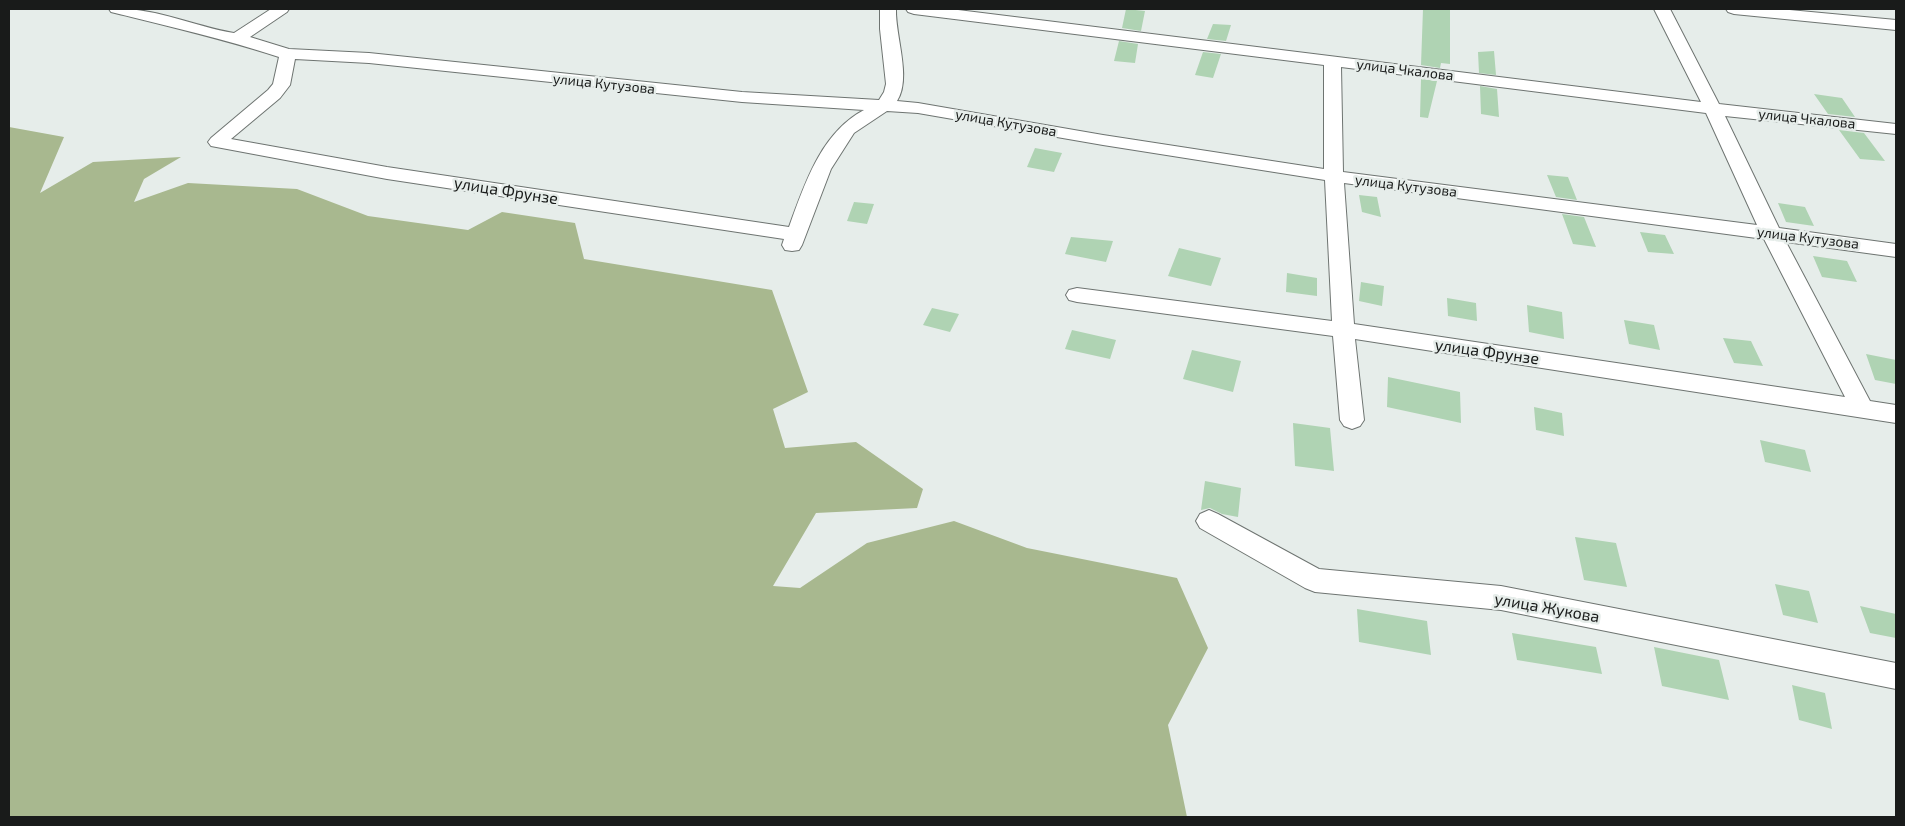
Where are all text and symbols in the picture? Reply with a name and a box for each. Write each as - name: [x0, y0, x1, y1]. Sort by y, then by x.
- street label: улица Чкалова: [1356, 56, 1454, 84]
- street label: улица Кутузова: [552, 70, 656, 98]
- street label: улица Кутузова: [954, 106, 1058, 140]
- street label: улица Чкалова: [1758, 106, 1856, 132]
- street label: улица Кутузова: [1354, 171, 1458, 201]
- street label: улица Фрунзе: [453, 173, 559, 209]
- street label: улица Кутузова: [1756, 223, 1860, 253]
- street label: улица Фрунзе: [1434, 335, 1540, 369]
- street label: улица Жукова: [1493, 589, 1601, 627]

